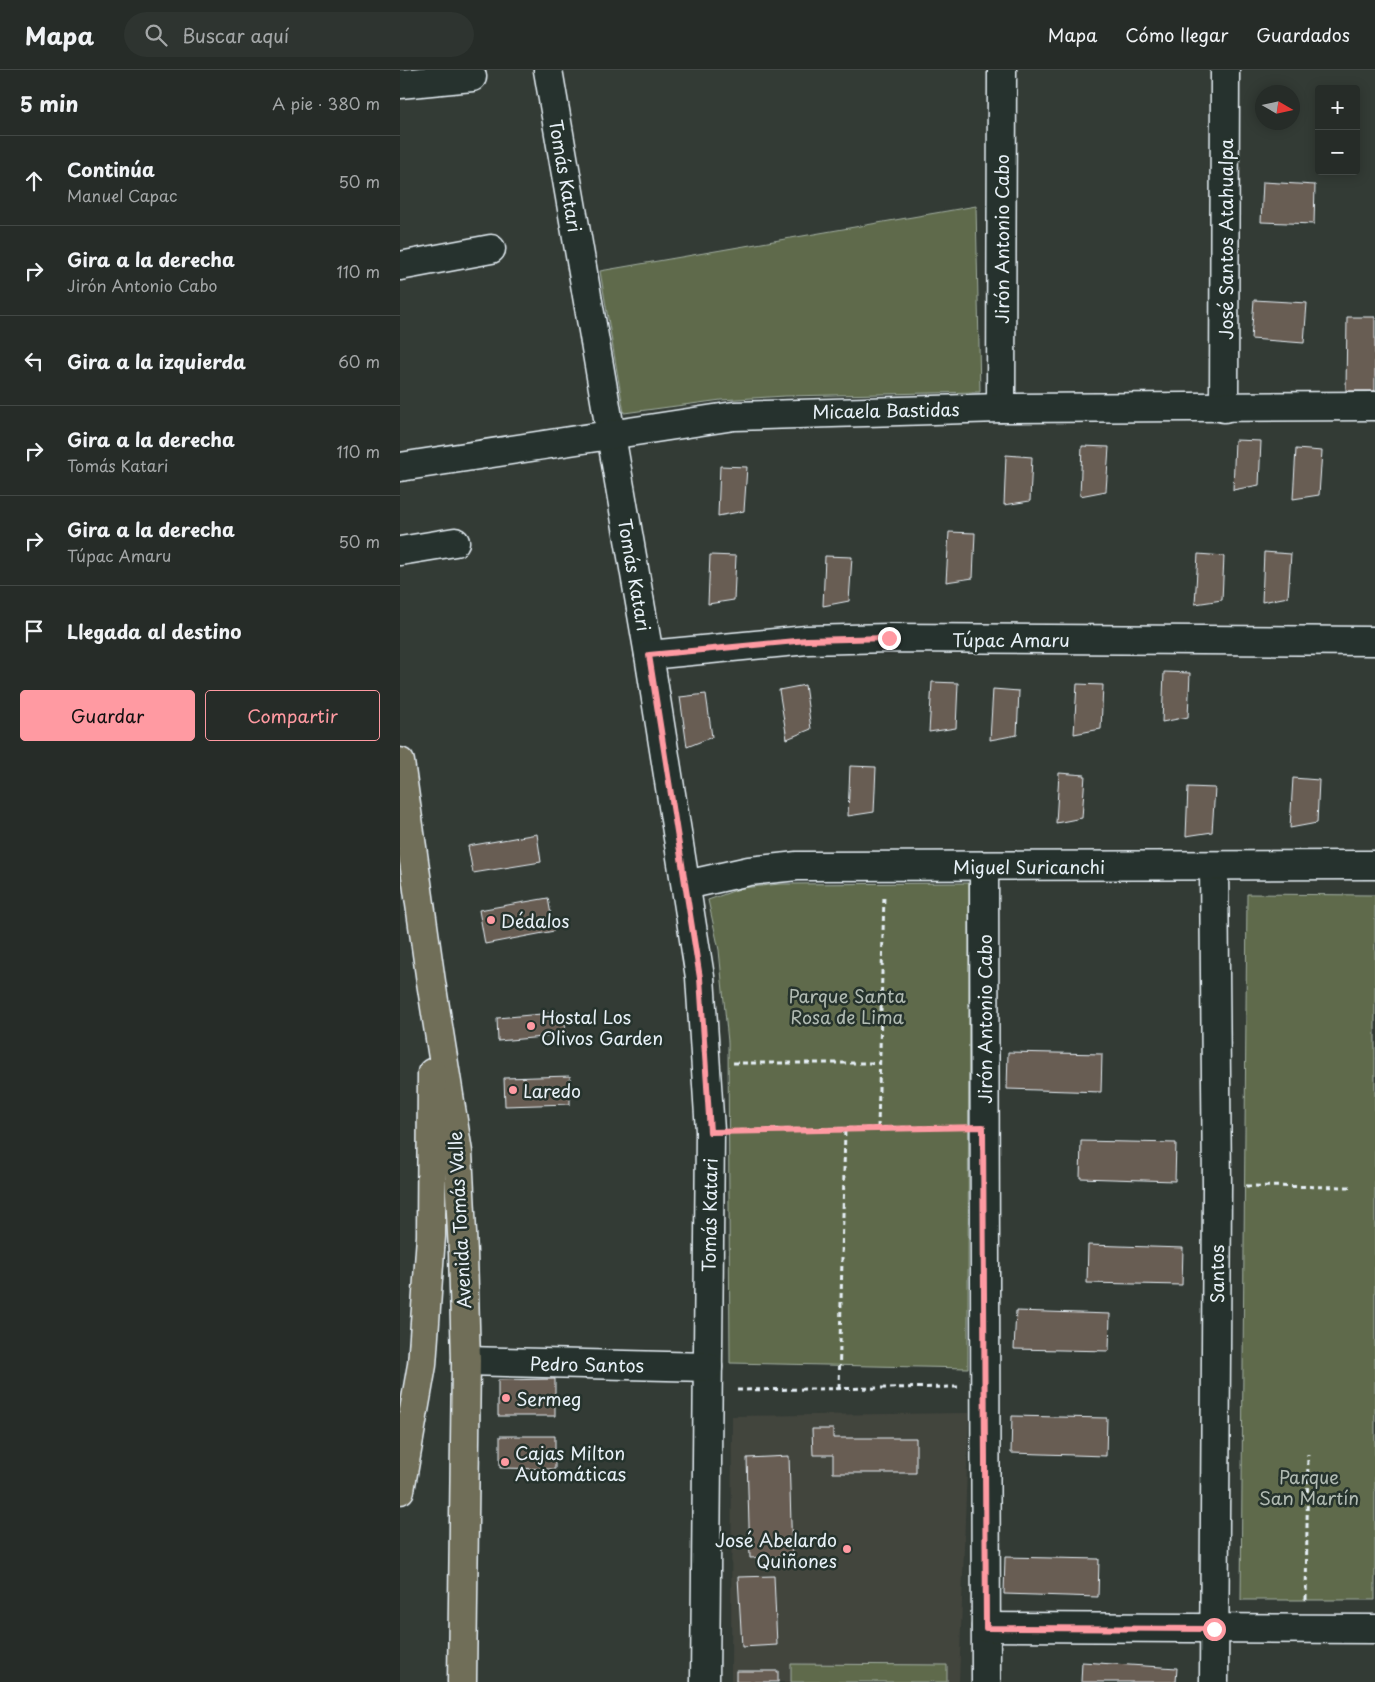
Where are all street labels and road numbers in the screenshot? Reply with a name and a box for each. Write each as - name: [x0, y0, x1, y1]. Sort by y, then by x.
- street label: Tomás Katari: [543, 117, 589, 235]
- street label: José Santos Atahualpa: [1212, 138, 1239, 340]
- street label: Jirón Antonio Cabo: [988, 154, 1015, 324]
- street label: Micaela Bastidas: [812, 395, 960, 425]
- street label: Tomás Katari: [612, 516, 658, 634]
- street label: Túpac Amaru: [952, 626, 1070, 653]
- street label: Miguel Suricanchi: [953, 853, 1105, 880]
- street label: Jirón Antonio Cabo: [971, 934, 998, 1104]
- street label: Avenida Tomás Valle: [441, 1130, 477, 1309]
- street label: Tomás Katari: [695, 1158, 723, 1272]
- street label: Santos: [1203, 1245, 1230, 1303]
- street label: Pedro Santos: [530, 1350, 644, 1378]

